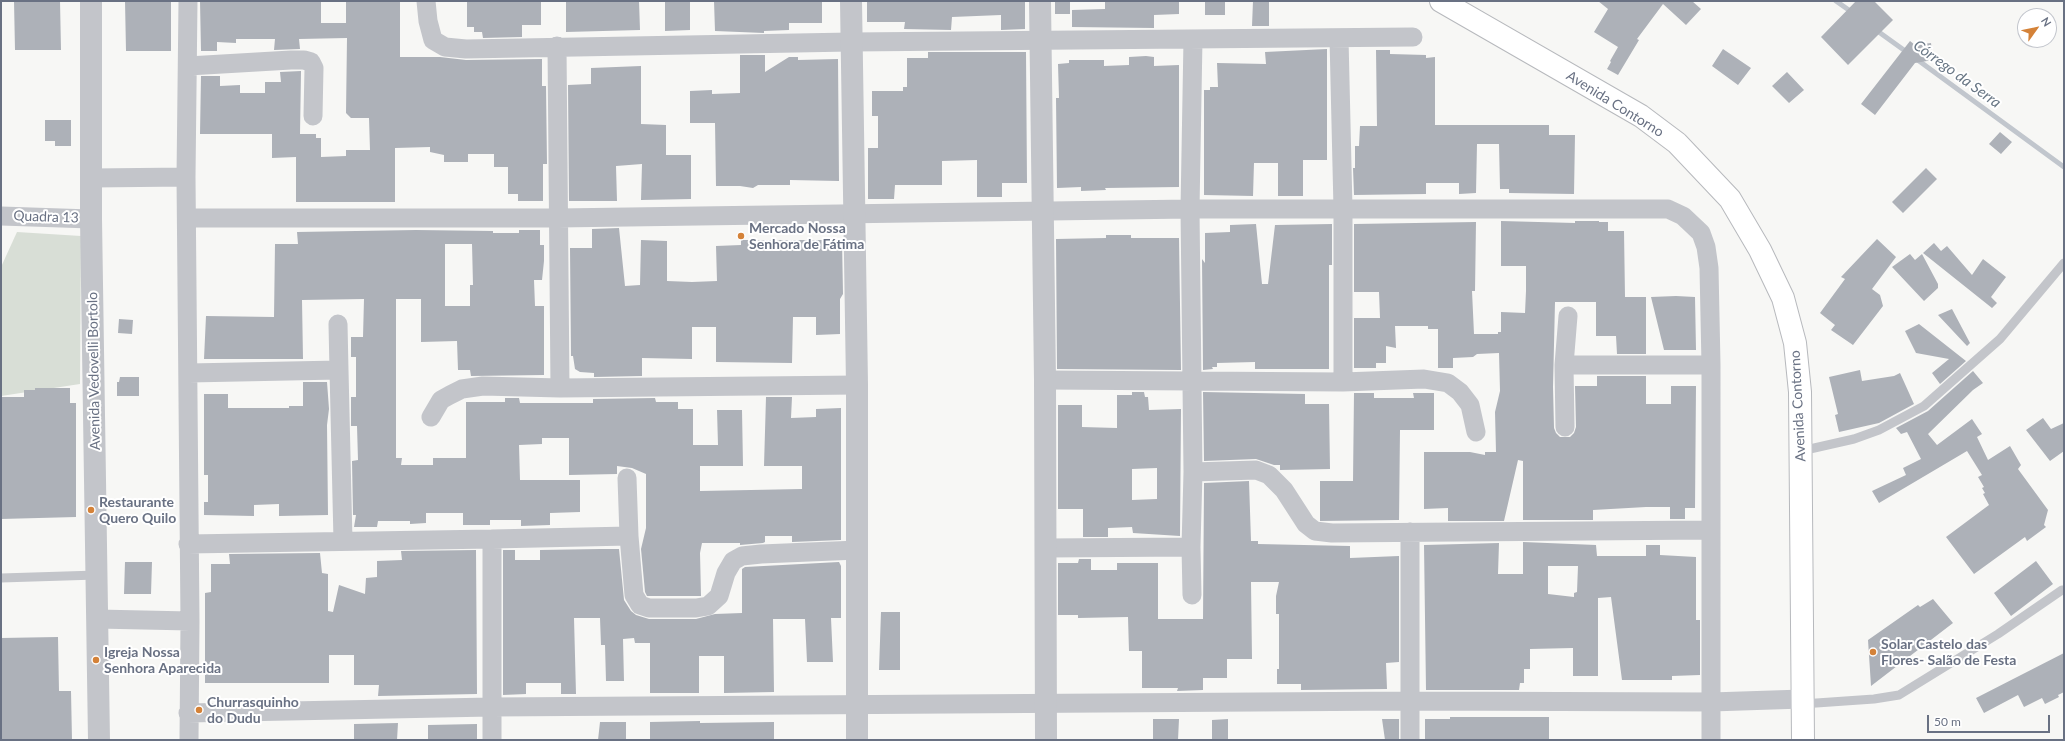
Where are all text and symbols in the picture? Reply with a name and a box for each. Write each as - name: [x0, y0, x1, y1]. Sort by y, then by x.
- north arrow: [2017, 8, 2057, 48]
- text: N: [2039, 15, 2054, 29]
- water label: Córrego da Serra: [1910, 36, 2004, 112]
- street label: Avenida Contorno: [1563, 67, 1667, 141]
- street label: Quadra 13: [13, 207, 79, 227]
- place label: Mercado Nossa Senhora de Fátima: [749, 220, 864, 252]
- marker: Mercado Nossa Senhora de Fátima: [736, 231, 746, 241]
- street label: Avenida Vedovelli Bortolo: [84, 292, 104, 450]
- street label: Avenida Contorno: [1787, 350, 1809, 462]
- place label: Restaurante Quero Quilo: [99, 494, 176, 526]
- marker: Restaurante Quero Quilo: [86, 505, 96, 515]
- place label: Solar Castelo das Flores- Salão de Festa: [1881, 636, 2016, 668]
- place label: Igreja Nossa Senhora Aparecida: [104, 644, 221, 676]
- marker: Solar Castelo das Flores- Salão de Festa: [1868, 647, 1878, 657]
- marker: Igreja Nossa Senhora Aparecida: [91, 655, 101, 665]
- place label: Churrasquinho do Dudu: [207, 694, 299, 726]
- marker: Churrasquinho do Dudu: [194, 705, 204, 715]
- scale bar: [1929, 707, 2052, 733]
- text: 50 m: [1934, 714, 1961, 729]

